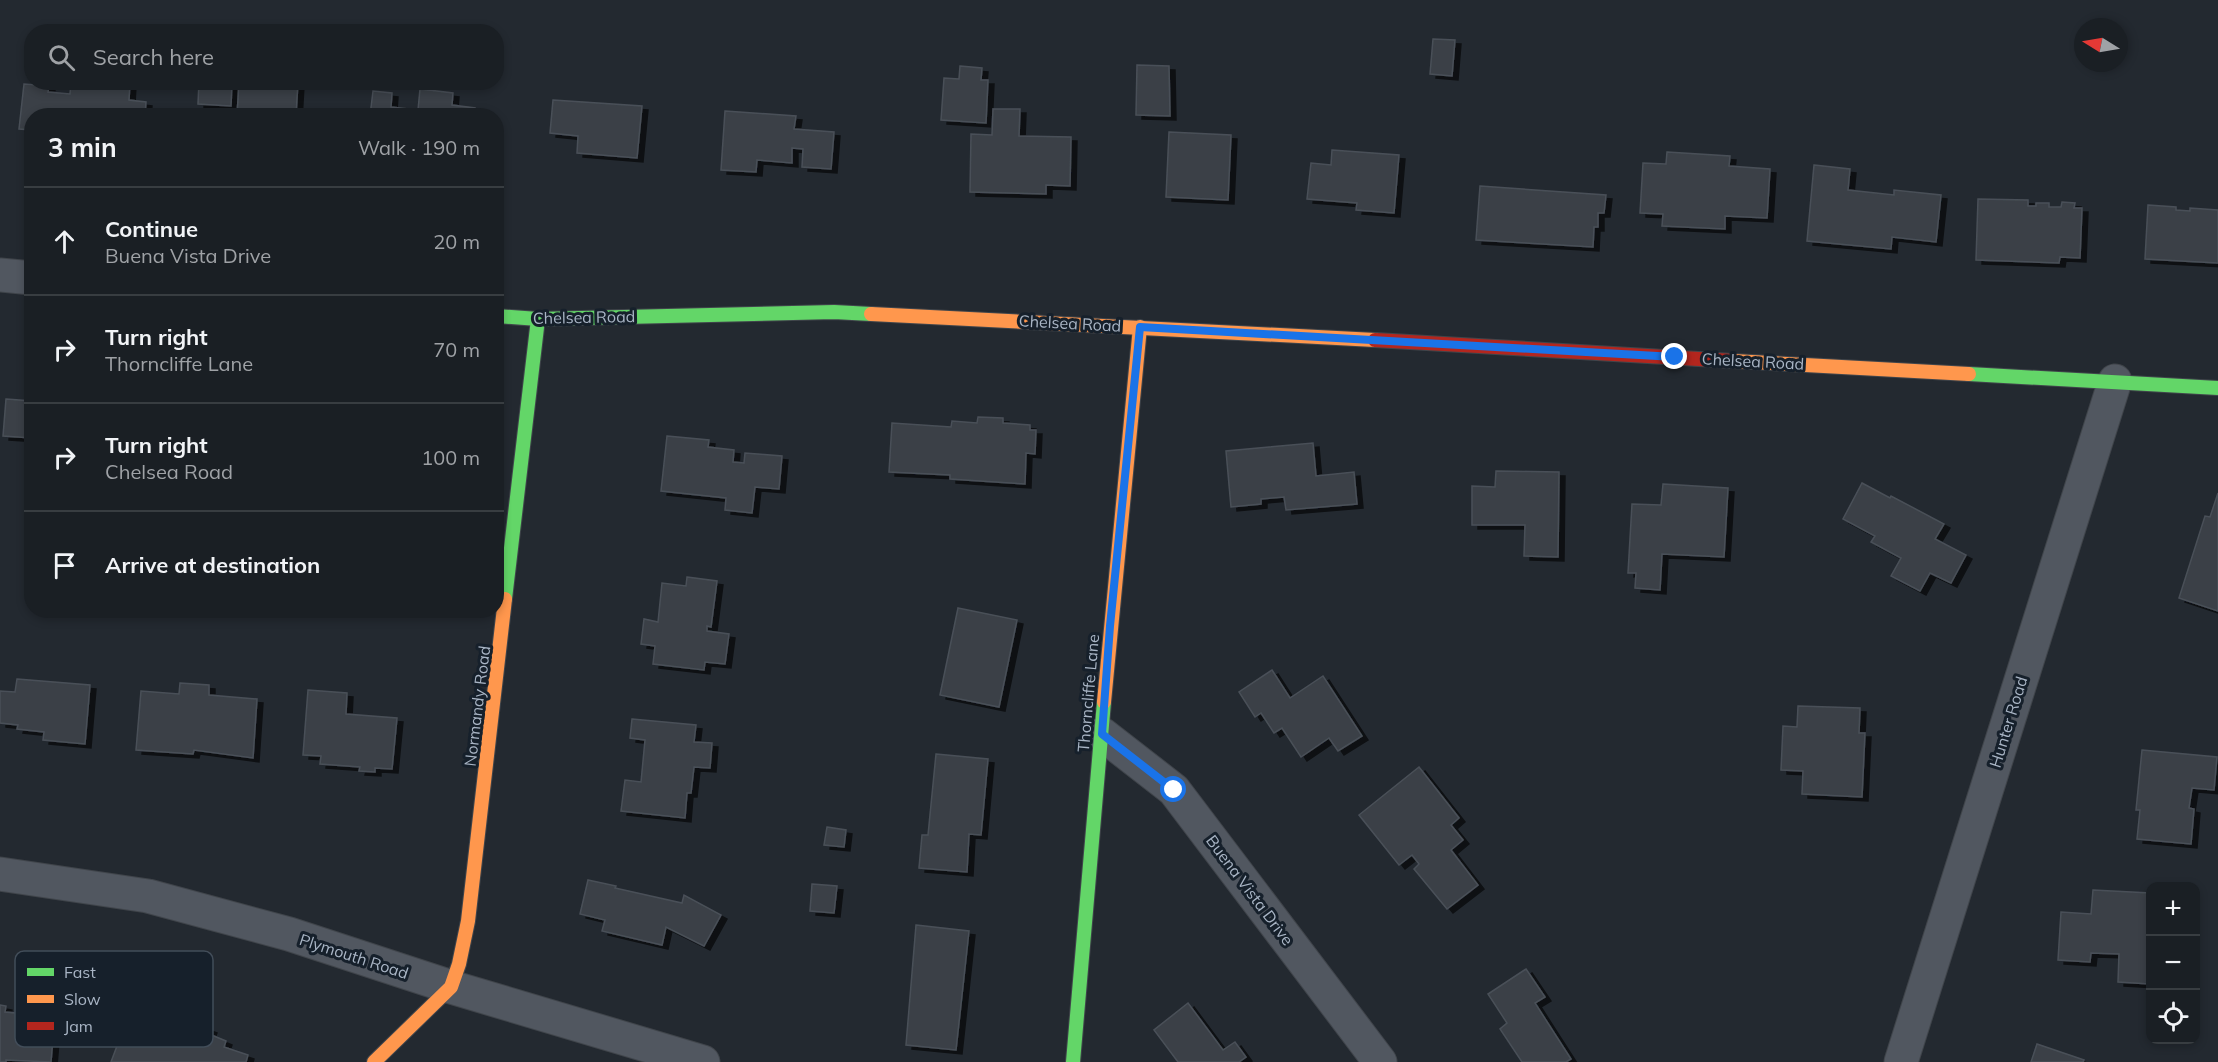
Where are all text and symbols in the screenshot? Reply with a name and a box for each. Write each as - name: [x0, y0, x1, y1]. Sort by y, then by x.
- north arrow: [2074, 18, 2128, 72]
- search box: [24, 24, 504, 90]
- icon: search: [45, 41, 78, 74]
- text: Search here: [93, 43, 214, 71]
- text: 3 min: [48, 131, 117, 164]
- text: Walk · 190 m: [358, 135, 480, 160]
- text: Continue: [105, 215, 198, 243]
- icon: ahead: [48, 225, 81, 258]
- text: 20 m: [433, 229, 480, 254]
- text: Buena Vista Drive: [105, 243, 271, 268]
- street label: Chelsea Road: [533, 306, 635, 328]
- street label: Chelsea Road: [1018, 310, 1122, 336]
- text: Turn right: [105, 323, 208, 351]
- icon: right: [48, 333, 81, 366]
- text: 70 m: [433, 337, 480, 362]
- route end: [1661, 343, 1687, 369]
- street label: Chelsea Road: [1701, 348, 1805, 374]
- text: Thorncliffe Lane: [105, 351, 253, 376]
- text: Turn right: [105, 431, 208, 459]
- icon: right: [48, 441, 81, 474]
- text: 100 m: [421, 445, 480, 470]
- text: Chelsea Road: [105, 459, 233, 484]
- icon: arrive: [48, 549, 81, 582]
- text: Arrive at destination: [105, 551, 320, 579]
- street label: Thorncliffe Lane: [1073, 633, 1103, 753]
- street label: Normandy Road: [460, 645, 494, 767]
- street label: Hunter Road: [1985, 674, 2031, 770]
- route start: [1160, 776, 1186, 802]
- street label: Buena Vista Drive: [1202, 831, 1298, 949]
- map controls: [2146, 882, 2200, 1044]
- button: +: [2146, 882, 2200, 936]
- street label: Plymouth Road: [297, 929, 411, 983]
- button: −: [2146, 936, 2200, 990]
- legend: [15, 951, 213, 1047]
- text: Fast: [64, 962, 96, 982]
- text: Slow: [64, 989, 101, 1009]
- button: locate: [2146, 990, 2200, 1044]
- text: Jam: [64, 1016, 93, 1036]

